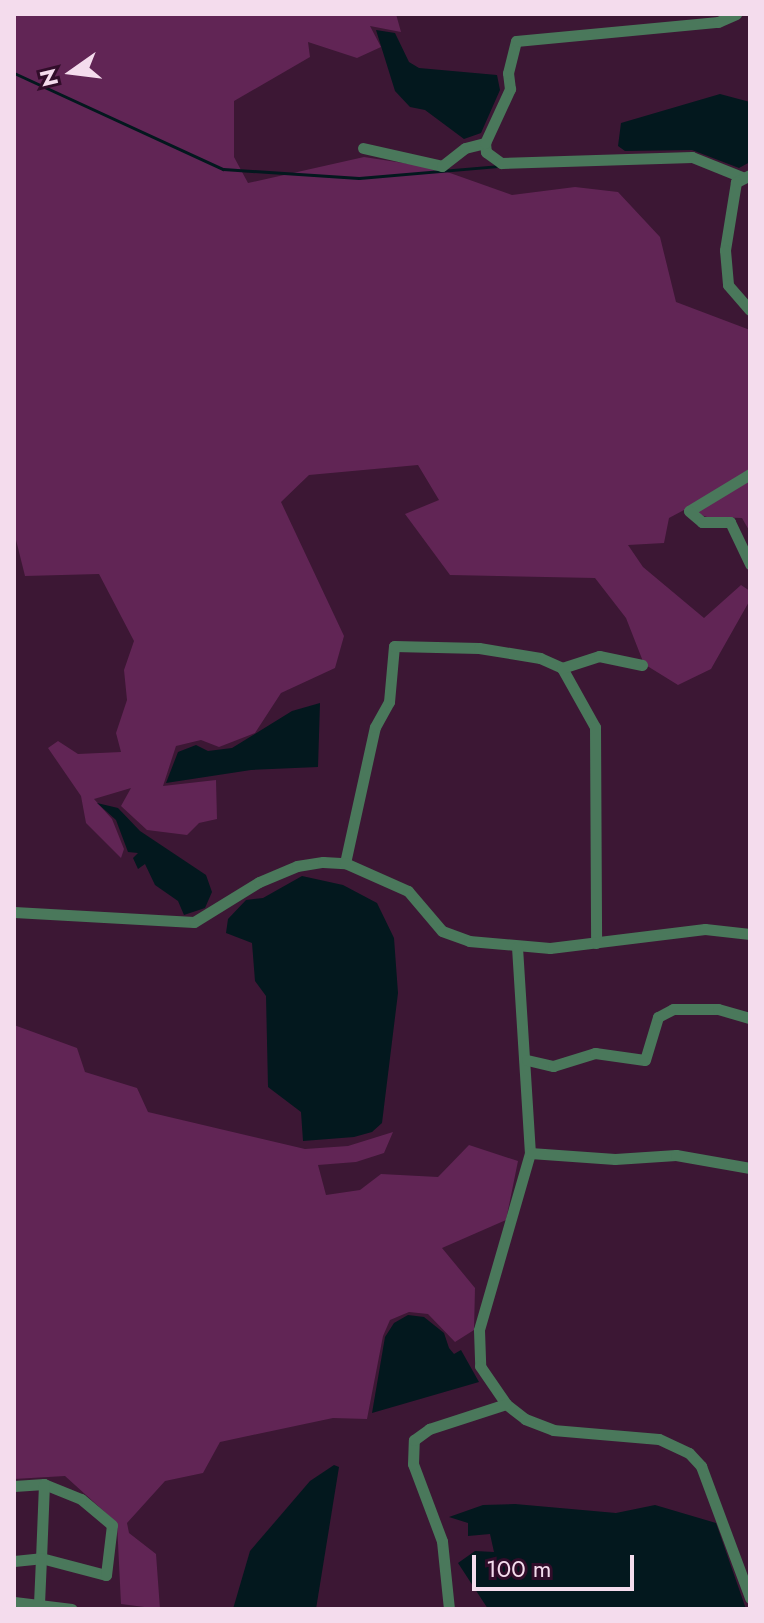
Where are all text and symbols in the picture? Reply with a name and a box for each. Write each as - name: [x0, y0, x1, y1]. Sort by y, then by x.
- north arrow: [32, 32, 112, 112]
- text: N: [31, 65, 66, 90]
- scale bar: [476, 1539, 638, 1589]
- text: 100 m: [486, 1551, 552, 1586]

